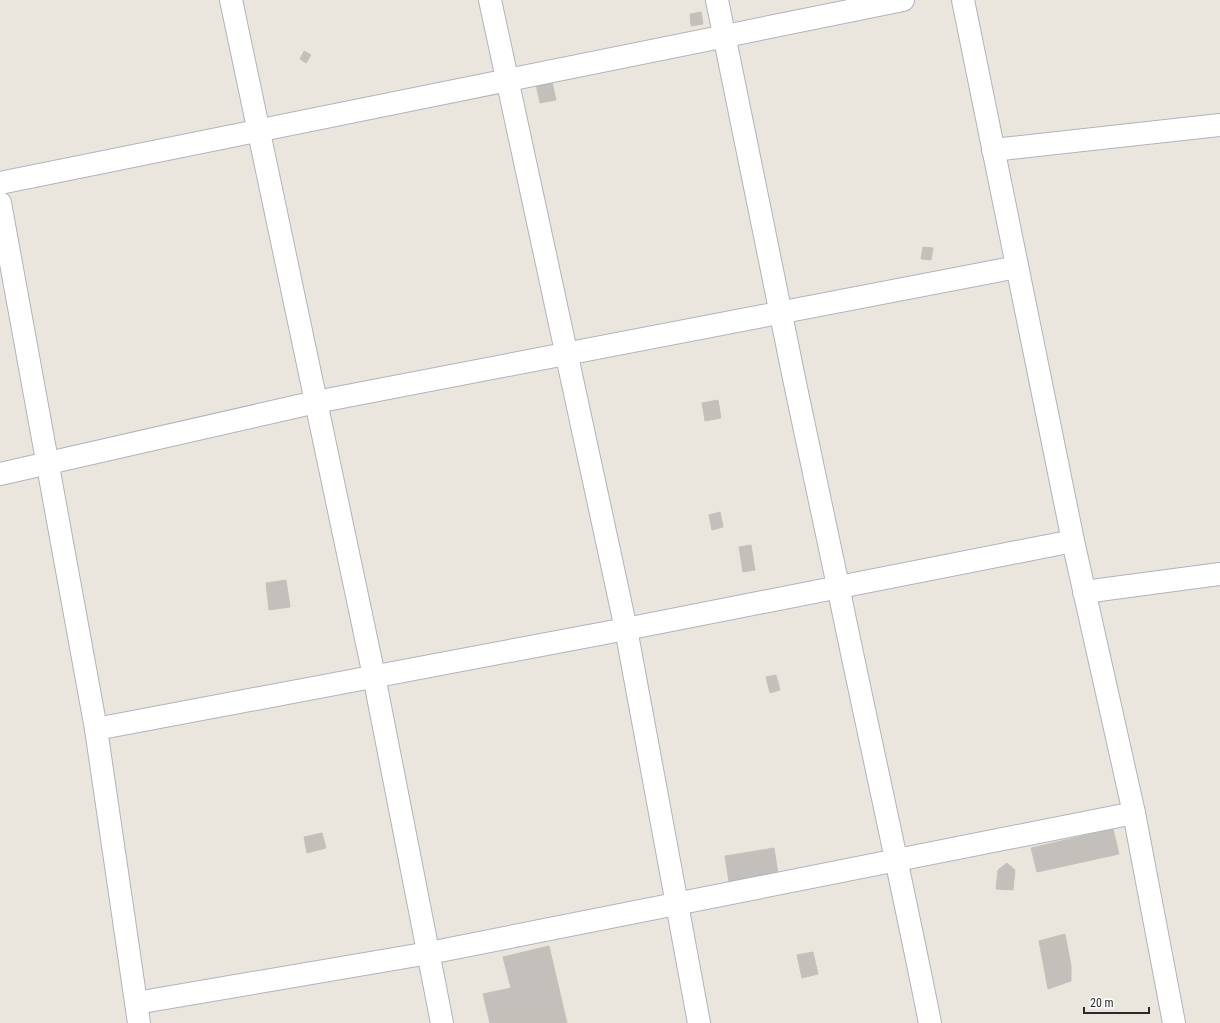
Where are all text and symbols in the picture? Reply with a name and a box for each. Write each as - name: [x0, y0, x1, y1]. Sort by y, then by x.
- scale bar: [1084, 989, 1149, 1015]
- text: 20 m: [1090, 996, 1114, 1010]

